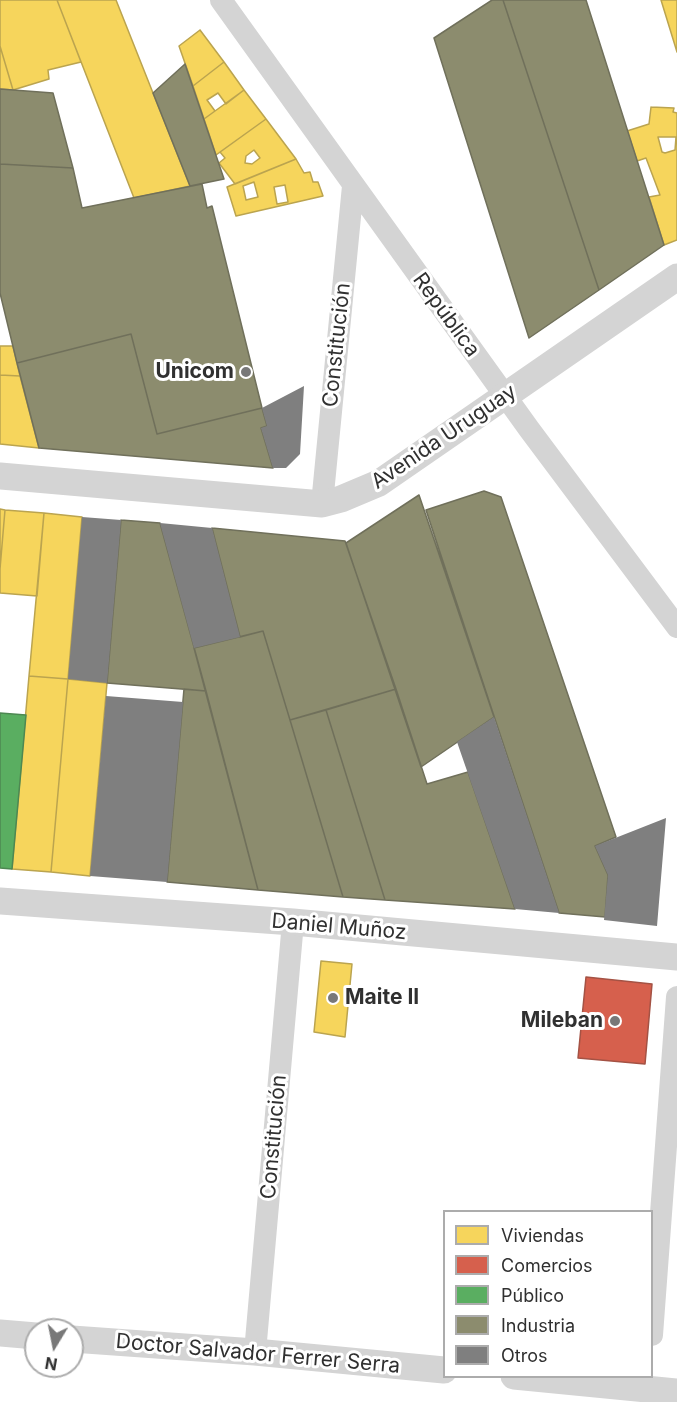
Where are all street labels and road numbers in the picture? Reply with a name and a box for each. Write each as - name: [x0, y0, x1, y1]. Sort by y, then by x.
- street label: República: [407, 268, 485, 362]
- street label: Constitución: [318, 282, 356, 408]
- street label: Avenida Uruguay: [367, 379, 521, 495]
- street label: Daniel Muñoz: [270, 909, 408, 945]
- street label: Constitución: [256, 1074, 292, 1200]
- street label: Doctor Salvador Ferrer Serra: [115, 1329, 401, 1379]

